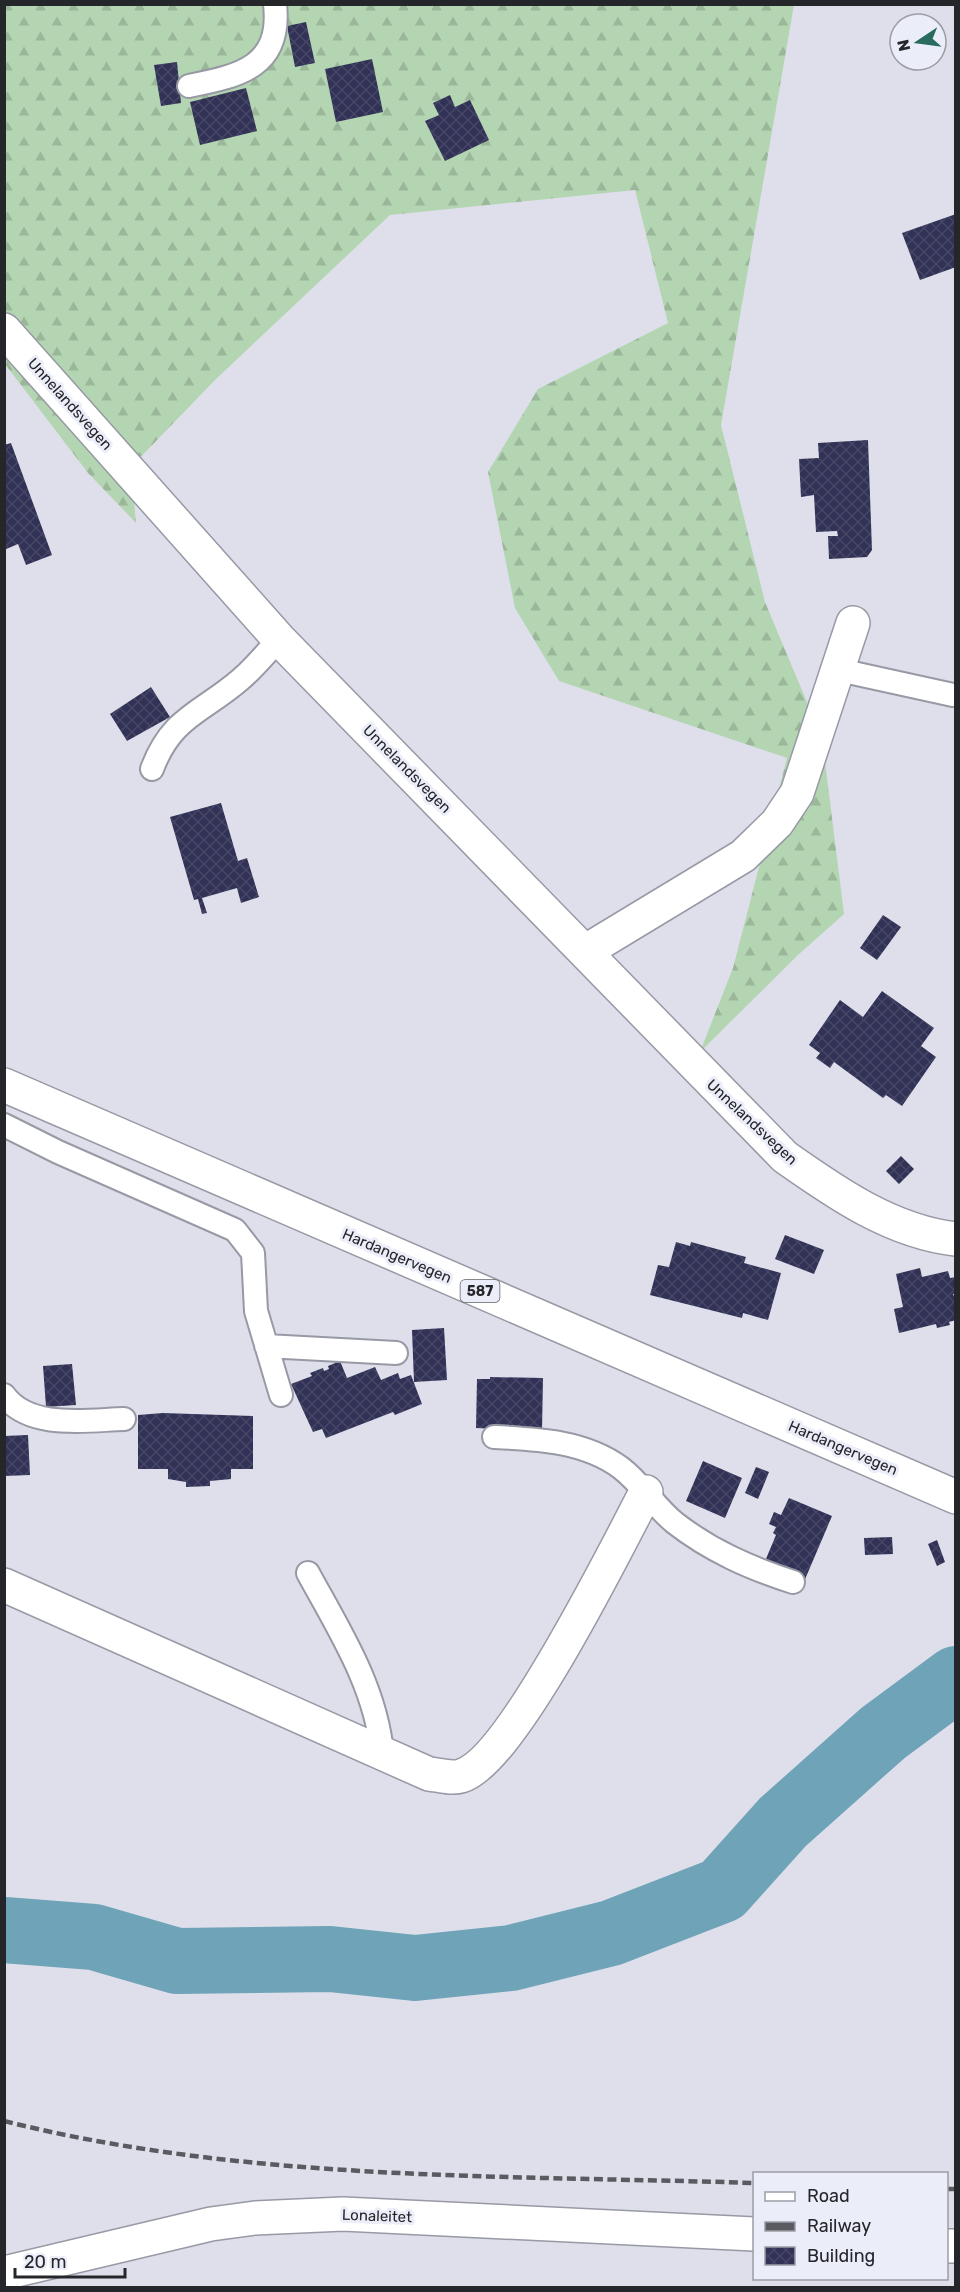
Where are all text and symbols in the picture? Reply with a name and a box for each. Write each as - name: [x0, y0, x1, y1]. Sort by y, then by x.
- north arrow: [888, 12, 948, 72]
- text: N: [893, 38, 914, 53]
- street label: Unnelandsvegen: [24, 354, 116, 454]
- street label: Unnelandsvegen: [359, 721, 455, 817]
- street label: Unnelandsvegen: [703, 1075, 801, 1169]
- street label: Hardangervegen: [340, 1225, 454, 1287]
- road number: 587: [460, 1280, 500, 1302]
- street label: Hardangervegen: [786, 1417, 900, 1479]
- legend: [753, 2172, 948, 2280]
- text: Road: [807, 2185, 850, 2207]
- street label: Lonaleitet: [342, 2206, 412, 2226]
- text: Railway: [807, 2215, 871, 2237]
- scale bar: [15, 2241, 124, 2279]
- text: Building: [807, 2245, 875, 2267]
- text: 20 m: [24, 2251, 66, 2273]

